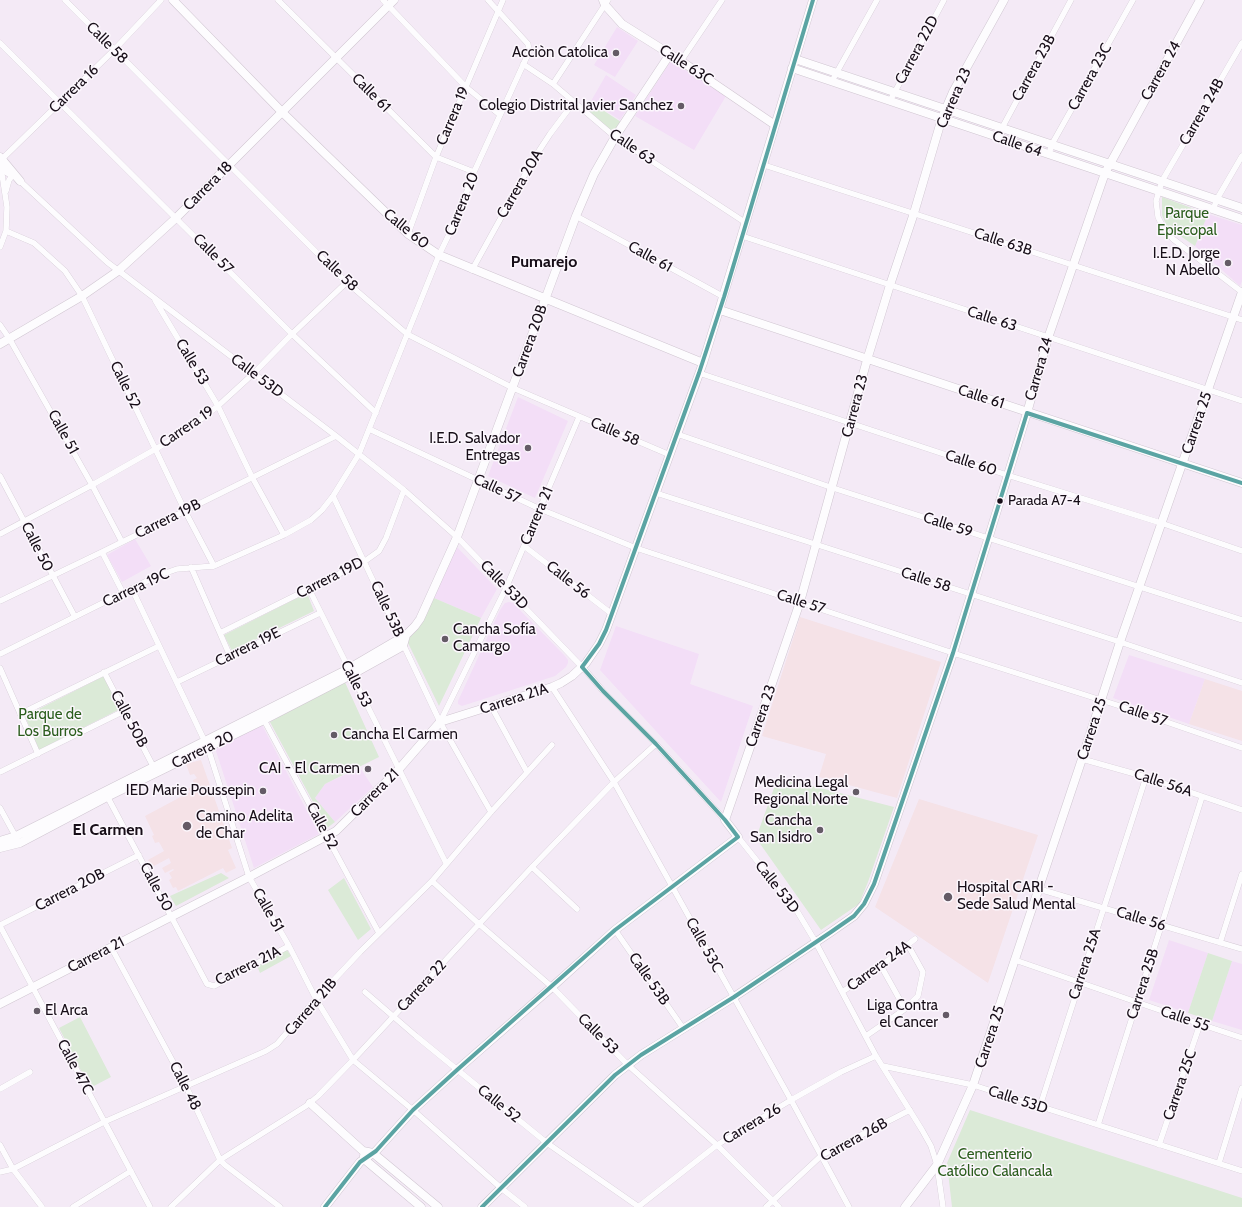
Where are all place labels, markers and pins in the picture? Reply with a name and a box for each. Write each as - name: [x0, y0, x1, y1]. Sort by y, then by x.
- place label: Acciòn Catolica: [512, 44, 608, 62]
- marker: Acciòn Catolica: [611, 48, 621, 58]
- place label: Colegio Distrital Javier Sanchez: [479, 97, 673, 115]
- marker: Colegio Distrital Javier Sanchez: [676, 101, 686, 111]
- place label: I.E.D. Jorge N Abello: [1153, 245, 1220, 280]
- marker: I.E.D. Jorge N Abello: [1223, 258, 1233, 268]
- place label: I.E.D. Salvador Entregas: [429, 430, 520, 465]
- marker: I.E.D. Salvador Entregas: [523, 443, 533, 453]
- place label: Parada A7-4: [1008, 493, 1081, 509]
- marker: Parada A7-4: [995, 496, 1005, 506]
- place label: Cancha Sofía Camargo: [453, 621, 536, 656]
- marker: Cancha Sofía Camargo: [440, 634, 450, 644]
- place label: Cancha El Carmen: [342, 726, 458, 744]
- marker: Cancha El Carmen: [329, 730, 339, 740]
- place label: CAI - El Carmen: [259, 760, 360, 778]
- marker: CAI - El Carmen: [363, 764, 373, 774]
- place label: Medicina Legal Regional Norte: [754, 774, 848, 809]
- place label: IED Marie Poussepin: [126, 782, 255, 800]
- marker: IED Marie Poussepin: [258, 786, 268, 796]
- marker: Medicina Legal Regional Norte: [851, 787, 861, 797]
- place label: Camino Adelita de Char: [196, 808, 293, 843]
- place label: Cancha San Isidro: [750, 812, 812, 847]
- marker: Camino Adelita de Char: [181, 820, 193, 832]
- marker: Cancha San Isidro: [815, 825, 825, 835]
- place label: Hospital CARI - Sede Salud Mental: [957, 879, 1076, 914]
- marker: Hospital CARI - Sede Salud Mental: [942, 891, 954, 903]
- place label: Liga Contra el Cancer: [867, 997, 938, 1032]
- place label: El Arca: [45, 1002, 88, 1020]
- marker: El Arca: [32, 1006, 42, 1016]
- marker: Liga Contra el Cancer: [941, 1010, 951, 1020]

